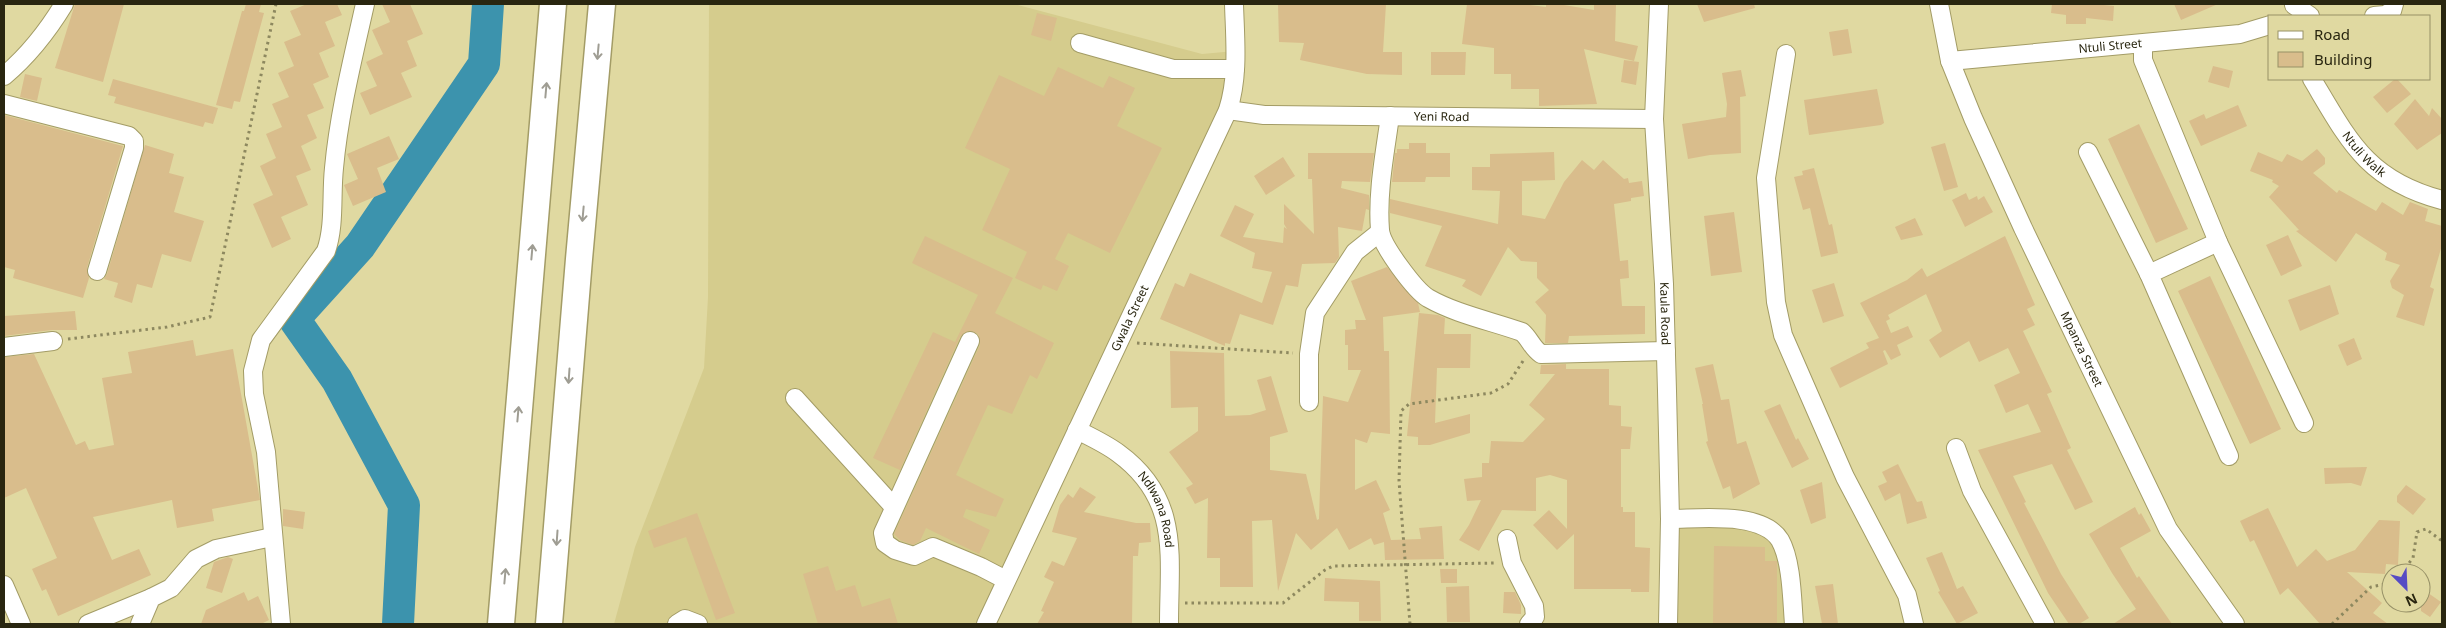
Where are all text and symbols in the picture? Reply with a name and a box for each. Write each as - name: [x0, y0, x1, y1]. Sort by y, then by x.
- legend: [2268, 15, 2431, 80]
- text: Road: [2314, 24, 2350, 44]
- street label: Ntuli Street: [2078, 34, 2143, 57]
- one-way arrow: [593, 44, 603, 60]
- text: Building: [2314, 49, 2372, 69]
- one-way arrow: [541, 82, 550, 98]
- street label: Yeni Road: [1414, 108, 1469, 125]
- street label: Ntuli Walk: [2339, 128, 2390, 181]
- one-way arrow: [578, 206, 587, 222]
- one-way arrow: [527, 244, 536, 260]
- street label: Gwala Street: [1107, 281, 1153, 354]
- street label: Kaula Road: [1656, 282, 1675, 345]
- street label: Mpanza Street: [2057, 309, 2108, 390]
- one-way arrow: [565, 368, 574, 384]
- one-way arrow: [514, 406, 523, 422]
- street label: Ndlwana Road: [1134, 467, 1178, 548]
- one-way arrow: [552, 530, 561, 546]
- north arrow: [2381, 563, 2431, 613]
- one-way arrow: [501, 568, 510, 584]
- text: N: [2402, 589, 2421, 611]

